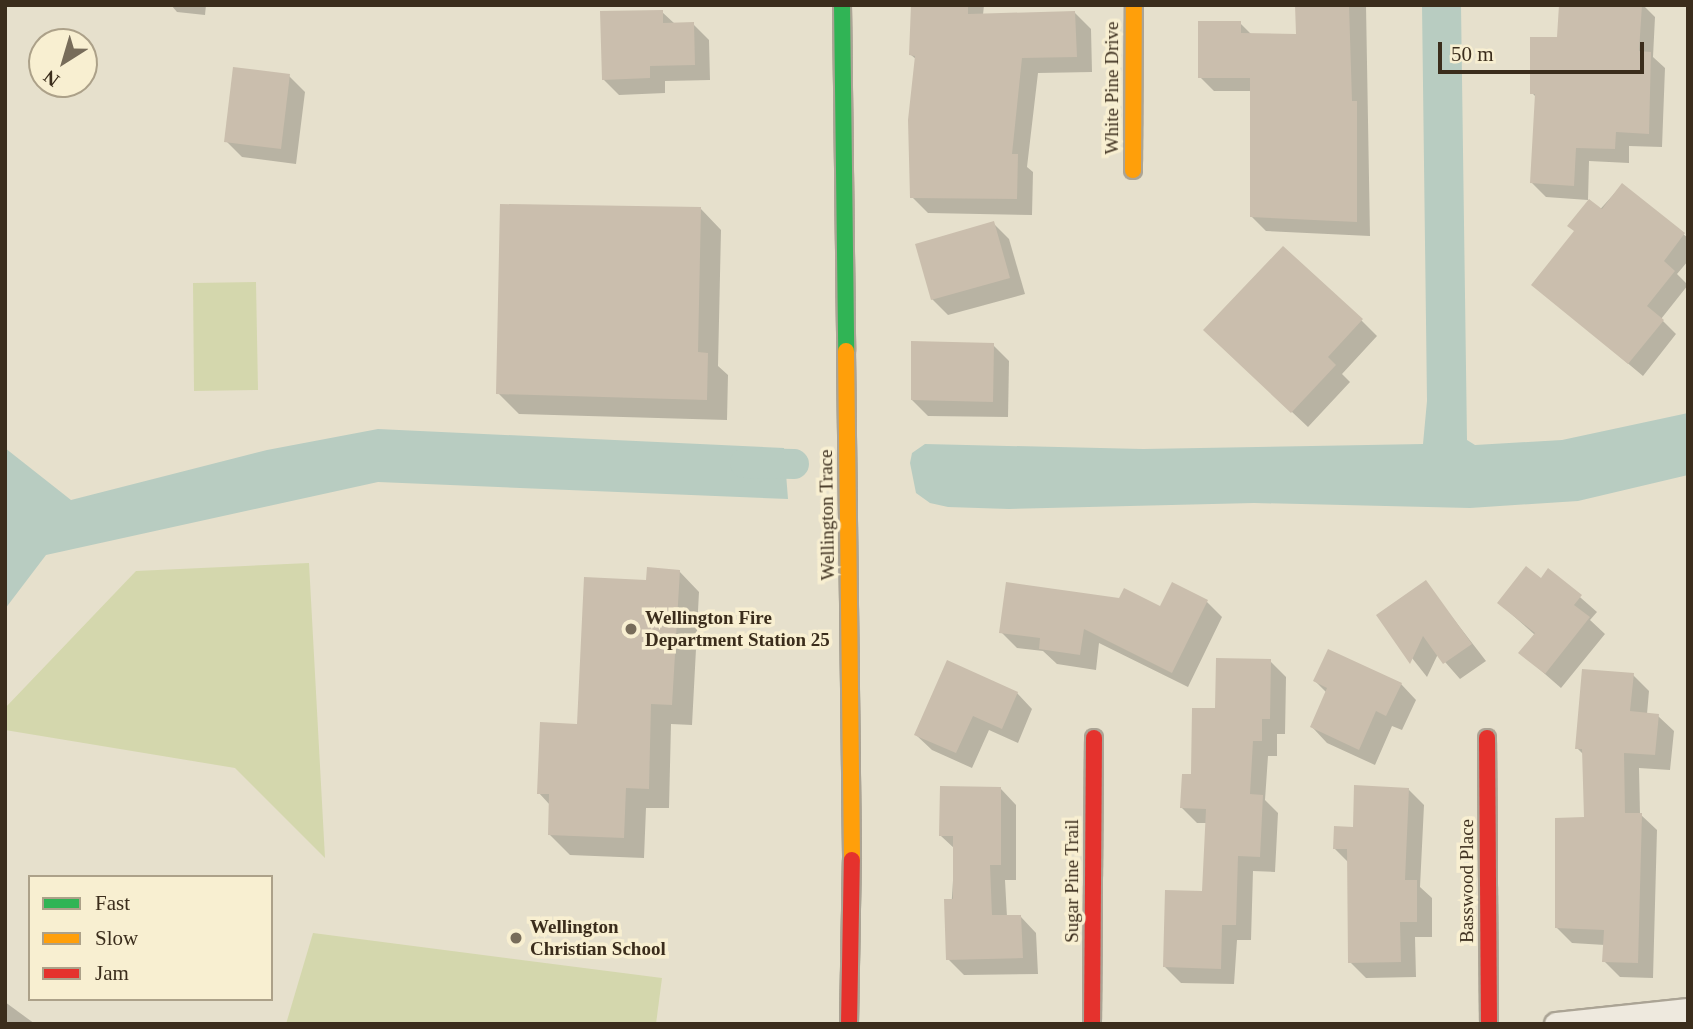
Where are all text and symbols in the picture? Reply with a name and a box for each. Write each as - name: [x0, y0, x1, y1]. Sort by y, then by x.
- street label: White Pine Drive: [1101, 22, 1123, 154]
- north arrow: [28, 28, 98, 98]
- scale bar: [1441, 28, 1648, 72]
- text: 50 m: [1451, 42, 1494, 66]
- text: N: [39, 66, 63, 91]
- street label: Wellington Trace: [814, 449, 840, 581]
- place label: Wellington Fire Department Station 25: [645, 607, 830, 651]
- marker: Wellington Fire Department Station 25: [623, 621, 639, 637]
- street label: Sugar Pine Trail: [1061, 819, 1083, 943]
- street label: Basswood Place: [1456, 819, 1478, 943]
- legend: [28, 875, 273, 1001]
- text: Fast: [95, 891, 130, 915]
- place label: Wellington Christian School: [530, 916, 666, 960]
- text: Slow: [95, 926, 138, 950]
- marker: Wellington Christian School: [508, 930, 524, 946]
- text: Jam: [95, 961, 129, 985]

